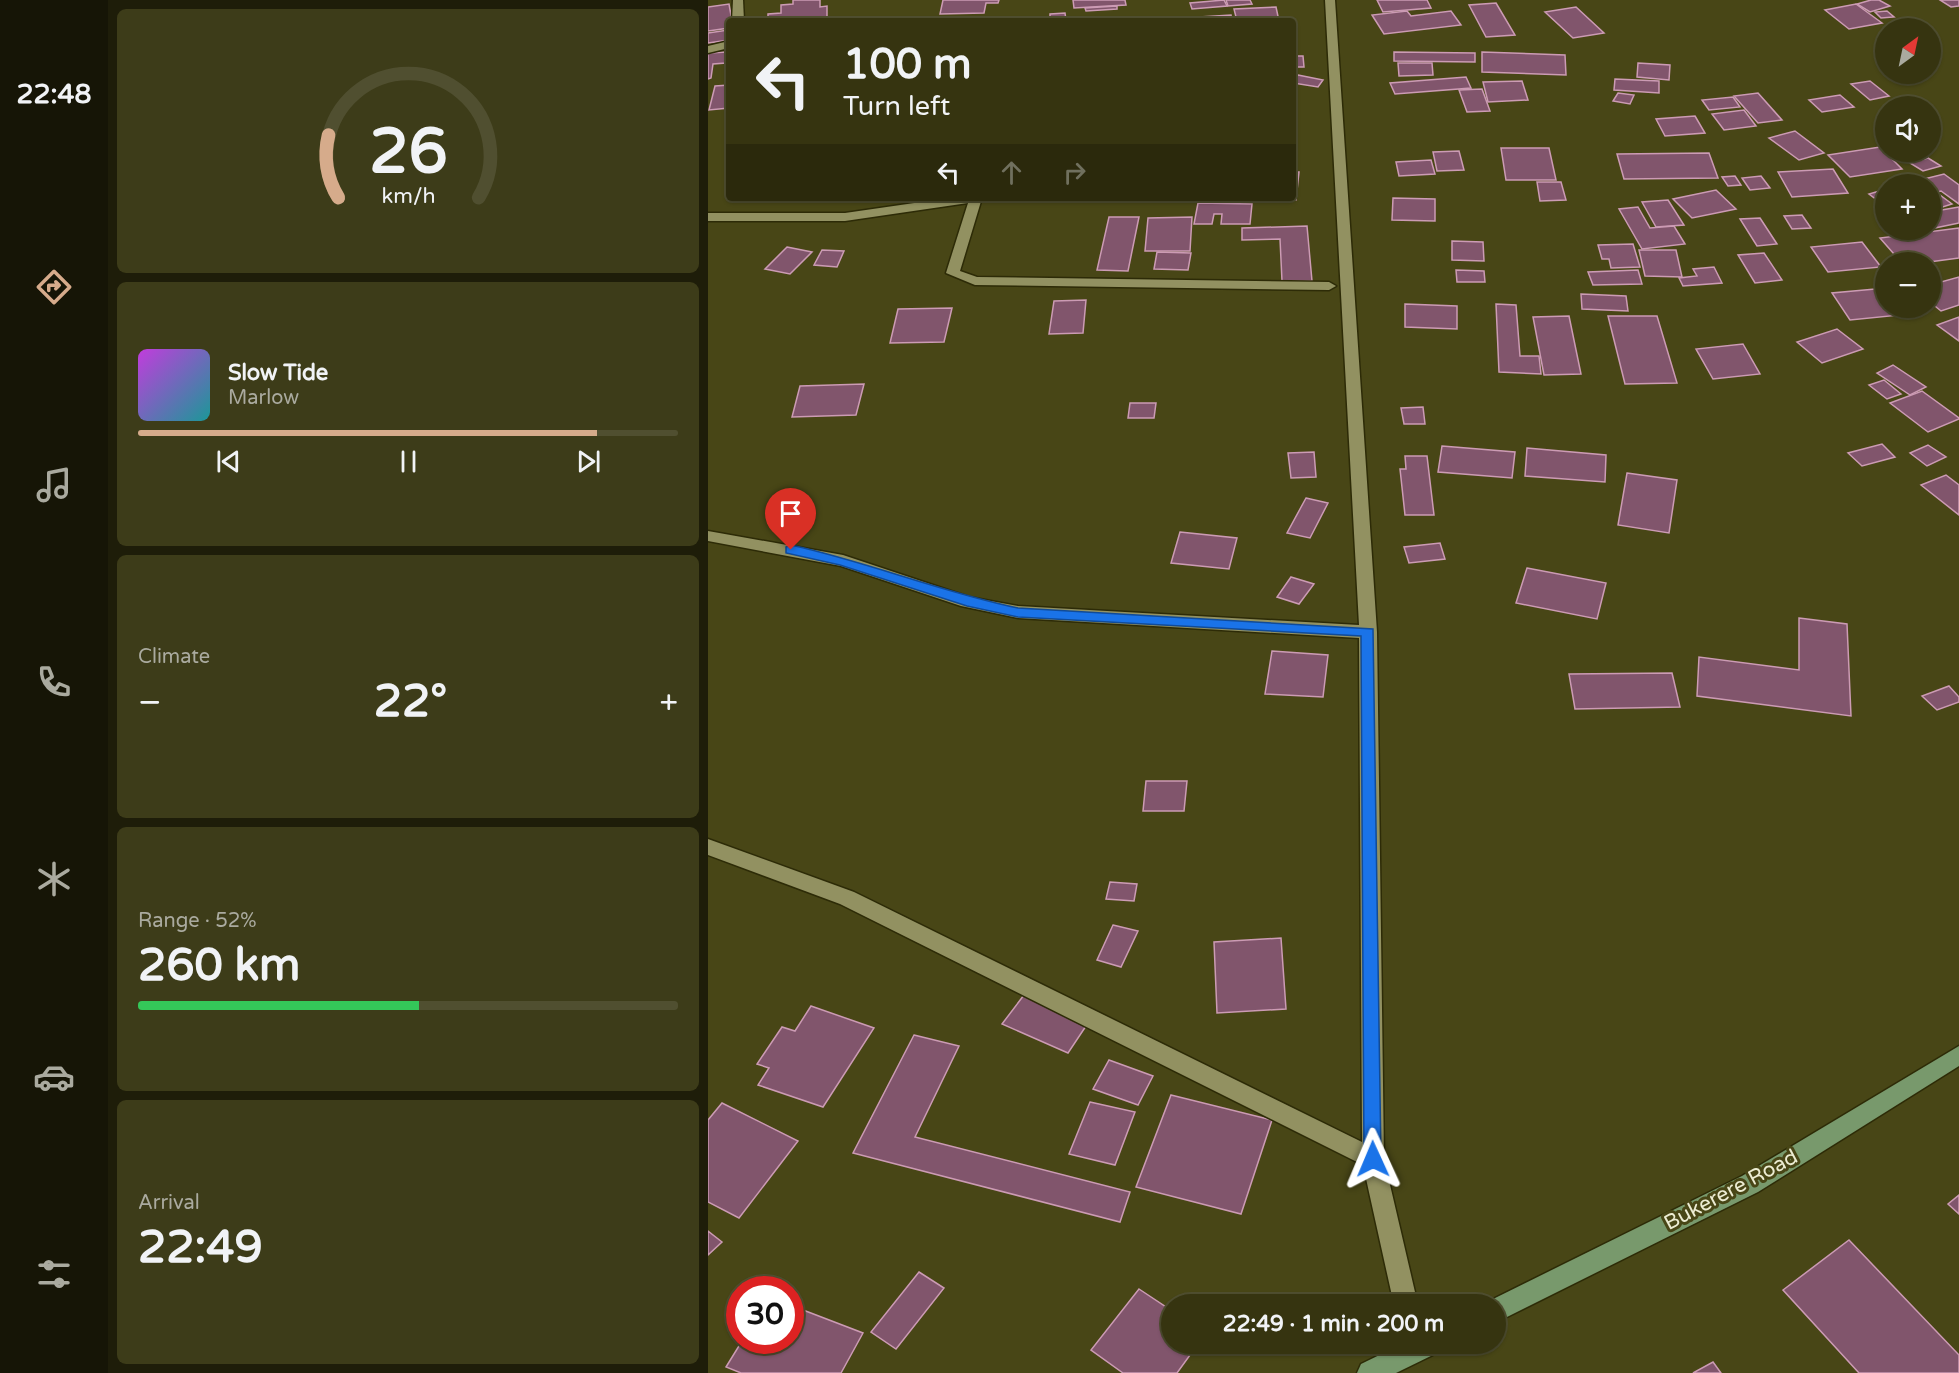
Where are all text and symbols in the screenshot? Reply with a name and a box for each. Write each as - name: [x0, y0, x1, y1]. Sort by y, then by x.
- north arrow: [1875, 18, 1941, 84]
- map controls: [1875, 18, 1941, 318]
- text: 100 m: [843, 39, 972, 90]
- icon: left: [744, 42, 822, 120]
- text: 22:48: [17, 78, 91, 111]
- text: Turn left: [843, 90, 950, 123]
- button: sound: [1875, 96, 1941, 162]
- text: 26: [369, 115, 447, 190]
- icon: left: [932, 156, 965, 189]
- icon: ahead: [995, 156, 1028, 189]
- icon: right: [1058, 156, 1091, 189]
- button: +: [1875, 174, 1941, 240]
- text: km/h: [381, 183, 435, 209]
- button: −: [1875, 252, 1941, 318]
- icon: directions: [33, 266, 75, 308]
- text: Slow Tide: [228, 360, 328, 386]
- text: Marlow: [228, 386, 299, 410]
- icon: previous: [212, 445, 245, 478]
- icon: pause: [392, 445, 425, 478]
- icon: next: [572, 445, 605, 478]
- icon: music: [33, 464, 75, 506]
- pin: [765, 488, 816, 550]
- icon: arrive: [774, 497, 807, 530]
- text: Climate: [138, 645, 210, 669]
- icon: phone: [33, 661, 75, 703]
- text: 22°: [374, 675, 447, 729]
- text: −: [138, 683, 162, 722]
- text: +: [659, 683, 678, 722]
- icon: climate: [33, 858, 75, 900]
- text: Range · 52%: [138, 909, 257, 933]
- text: 260 km: [138, 939, 300, 993]
- icon: car: [33, 1056, 75, 1098]
- position arrow: [1341, 1127, 1405, 1191]
- street label: Bukerere Road: [1660, 1144, 1802, 1236]
- text: Arrival: [138, 1191, 200, 1215]
- text: 22:49: [138, 1221, 263, 1275]
- icon: filters: [33, 1253, 75, 1295]
- speed limit sign: 30: [726, 1276, 804, 1354]
- text: 22:49 · 1 min · 200 m: [1223, 1311, 1444, 1337]

